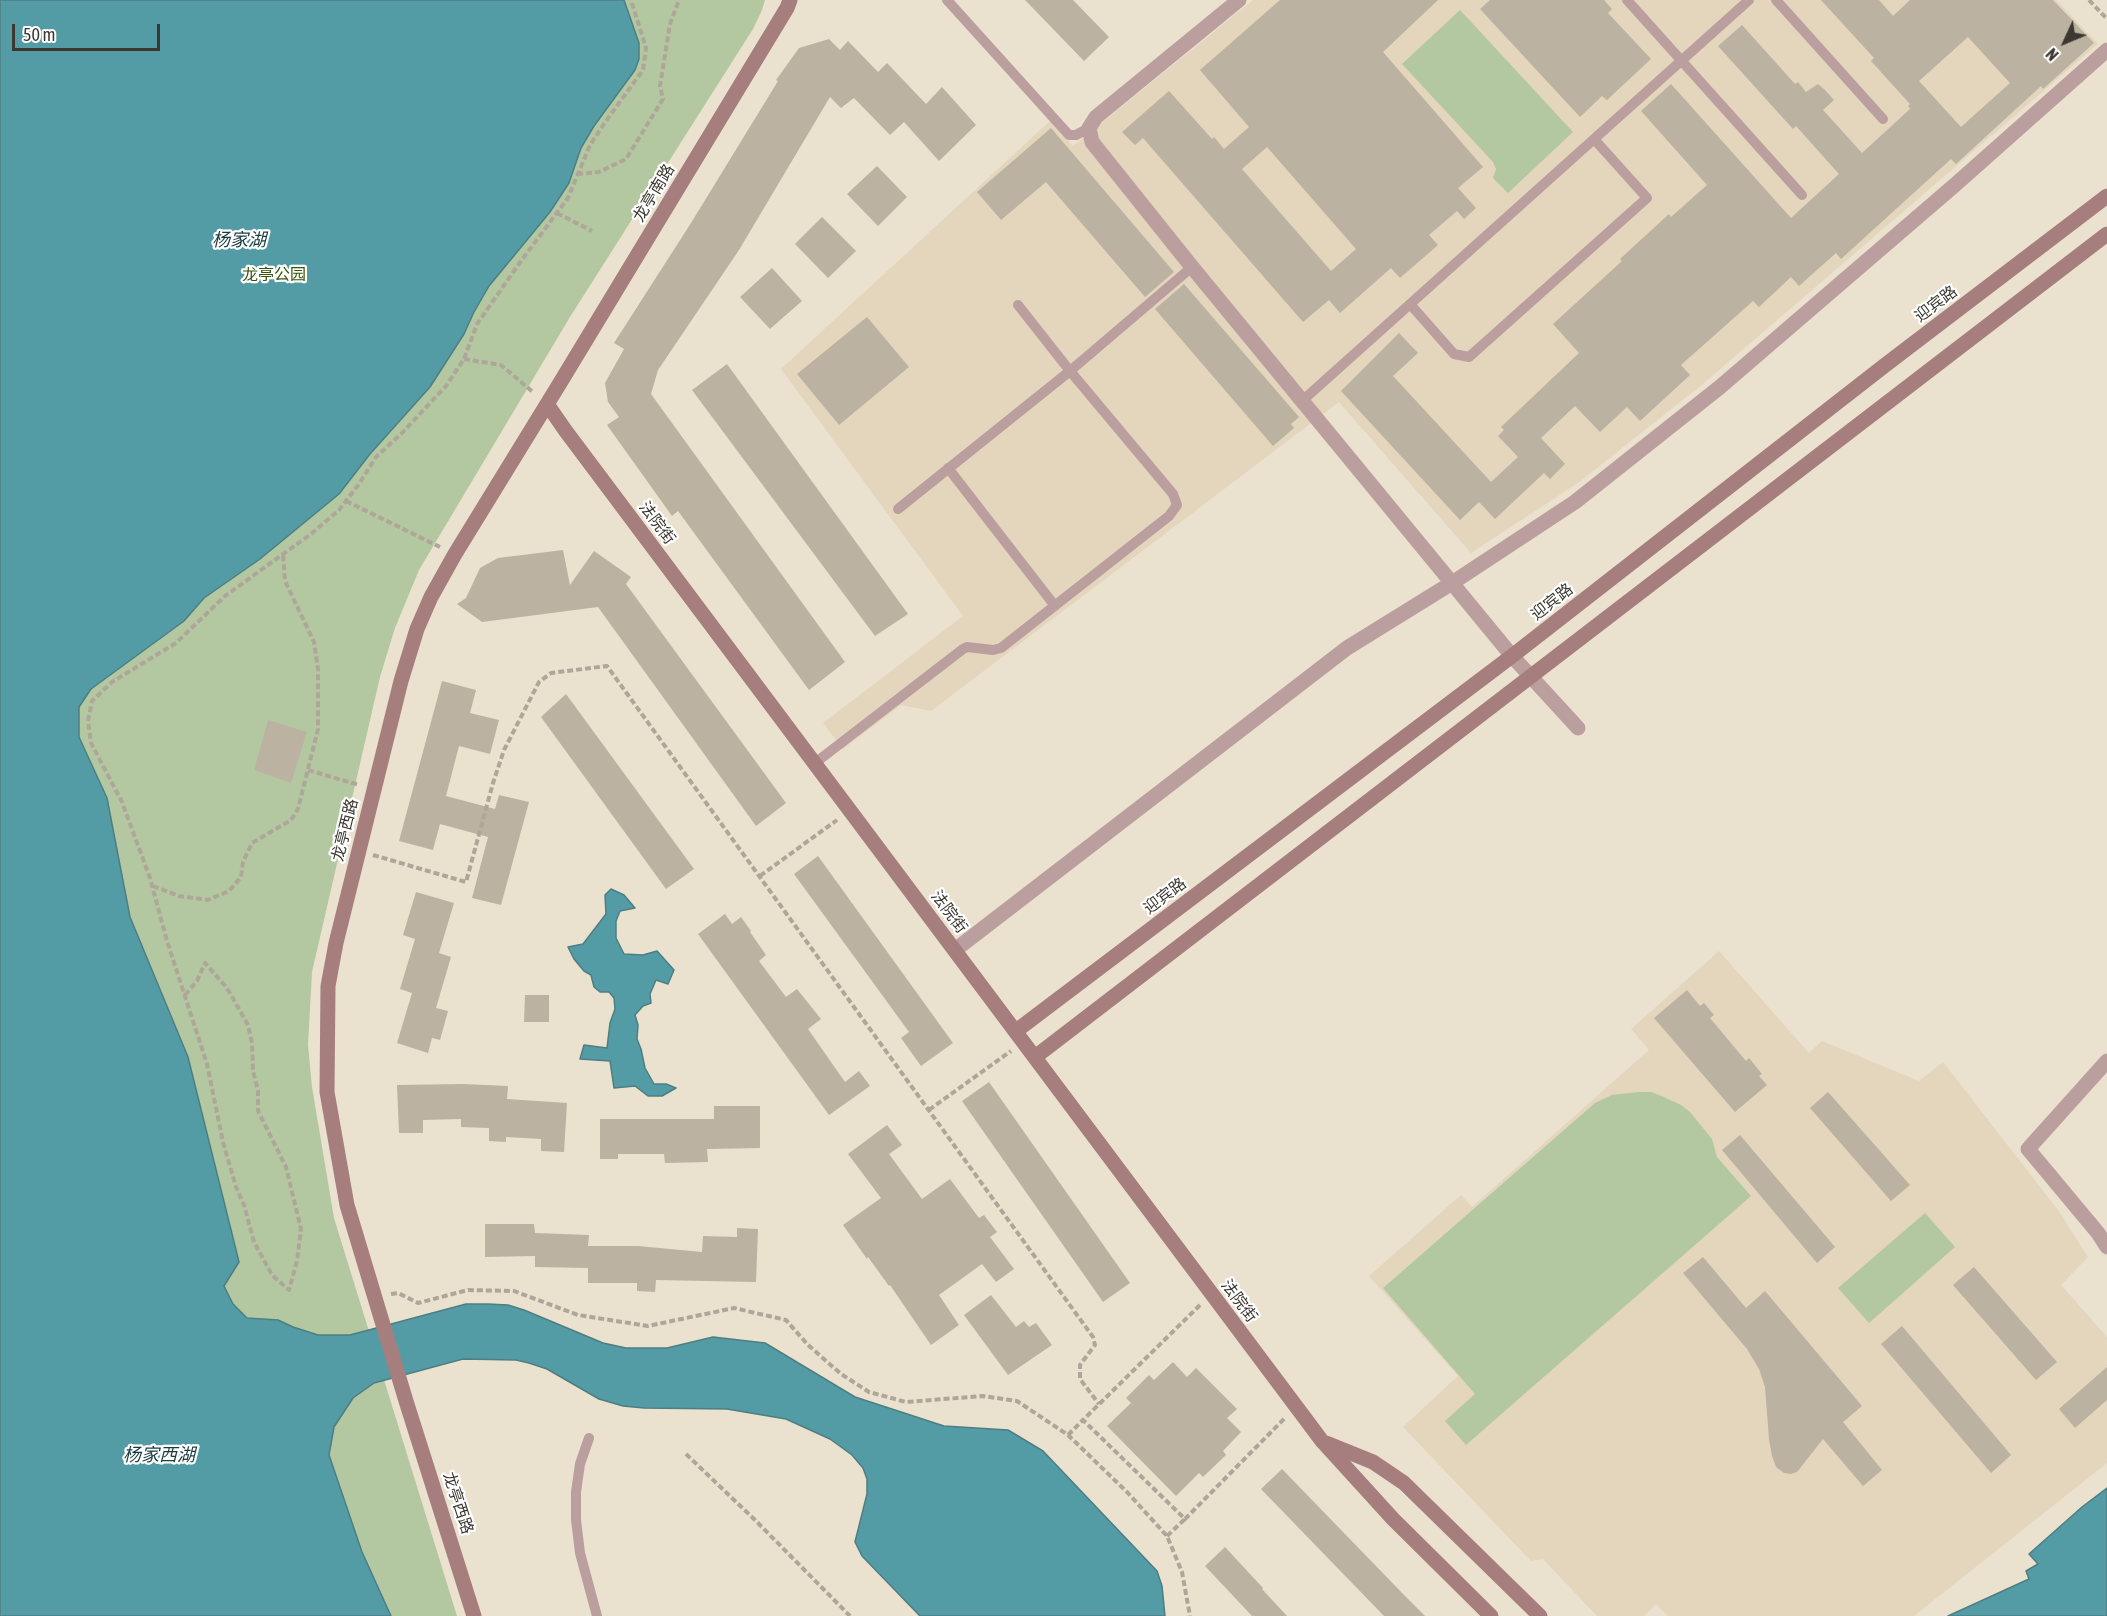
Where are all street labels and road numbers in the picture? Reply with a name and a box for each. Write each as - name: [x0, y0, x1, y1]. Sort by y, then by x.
- street label: 龙亭南路: [629, 161, 679, 225]
- street label: 迎宾路: [1911, 282, 1961, 326]
- street label: 法院街: [635, 498, 679, 548]
- street label: 迎宾路: [1527, 580, 1577, 624]
- street label: 龙亭西路: [328, 797, 362, 863]
- street label: 迎宾路: [1140, 874, 1190, 918]
- street label: 法院街: [927, 887, 971, 937]
- street label: 法院街: [1217, 1276, 1261, 1326]
- street label: 龙亭西路: [439, 1470, 477, 1536]

